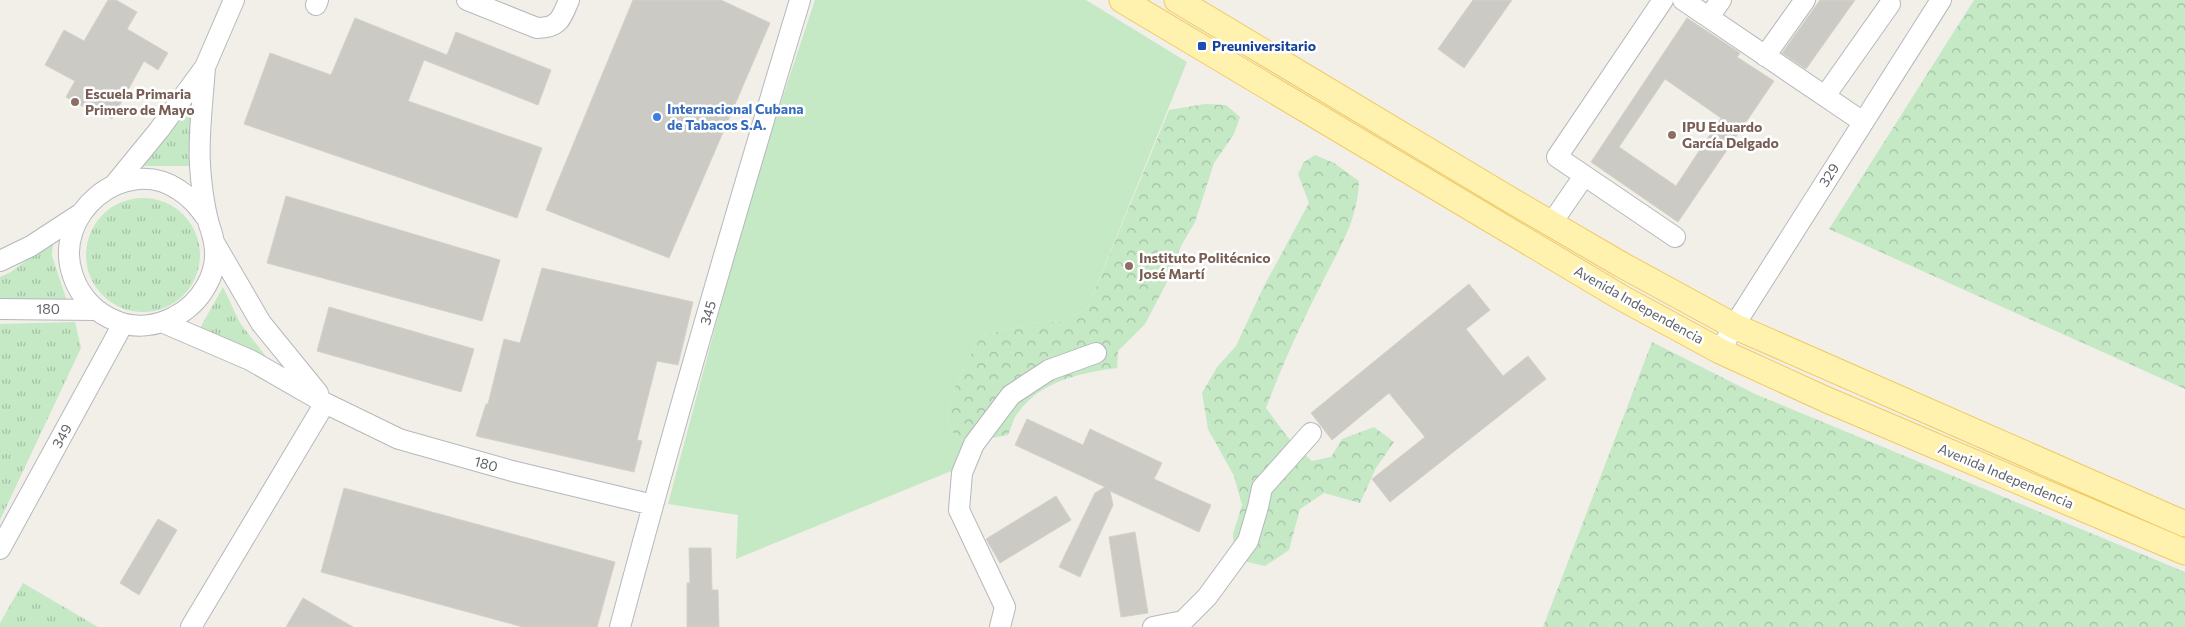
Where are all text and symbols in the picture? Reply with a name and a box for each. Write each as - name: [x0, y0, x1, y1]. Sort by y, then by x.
- place label: Preuniversitario: [1212, 37, 1316, 54]
- marker: Preuniversitario: [1196, 40, 1208, 52]
- place label: Escuela Primaria Primero de Mayo: [85, 85, 195, 118]
- marker: Escuela Primaria Primero de Mayo: [69, 96, 81, 108]
- place label: Internacional Cubana de Tabacos S.A.: [667, 100, 804, 133]
- marker: Internacional Cubana de Tabacos S.A.: [651, 111, 663, 123]
- place label: IPU Eduardo García Delgado: [1682, 118, 1779, 151]
- marker: IPU Eduardo García Delgado: [1666, 129, 1678, 141]
- street label: 329: [1815, 160, 1842, 189]
- place label: Instituto Politécnico José Martí: [1139, 249, 1271, 282]
- marker: Instituto Politécnico José Martí: [1123, 260, 1135, 272]
- street label: Avenida Independencia: [1571, 262, 1707, 347]
- street label: 345: [696, 299, 719, 327]
- street label: 180: [36, 300, 60, 317]
- street label: 349: [48, 421, 75, 451]
- street label: Avenida Independencia: [1936, 439, 2077, 512]
- street label: 180: [472, 452, 500, 475]

